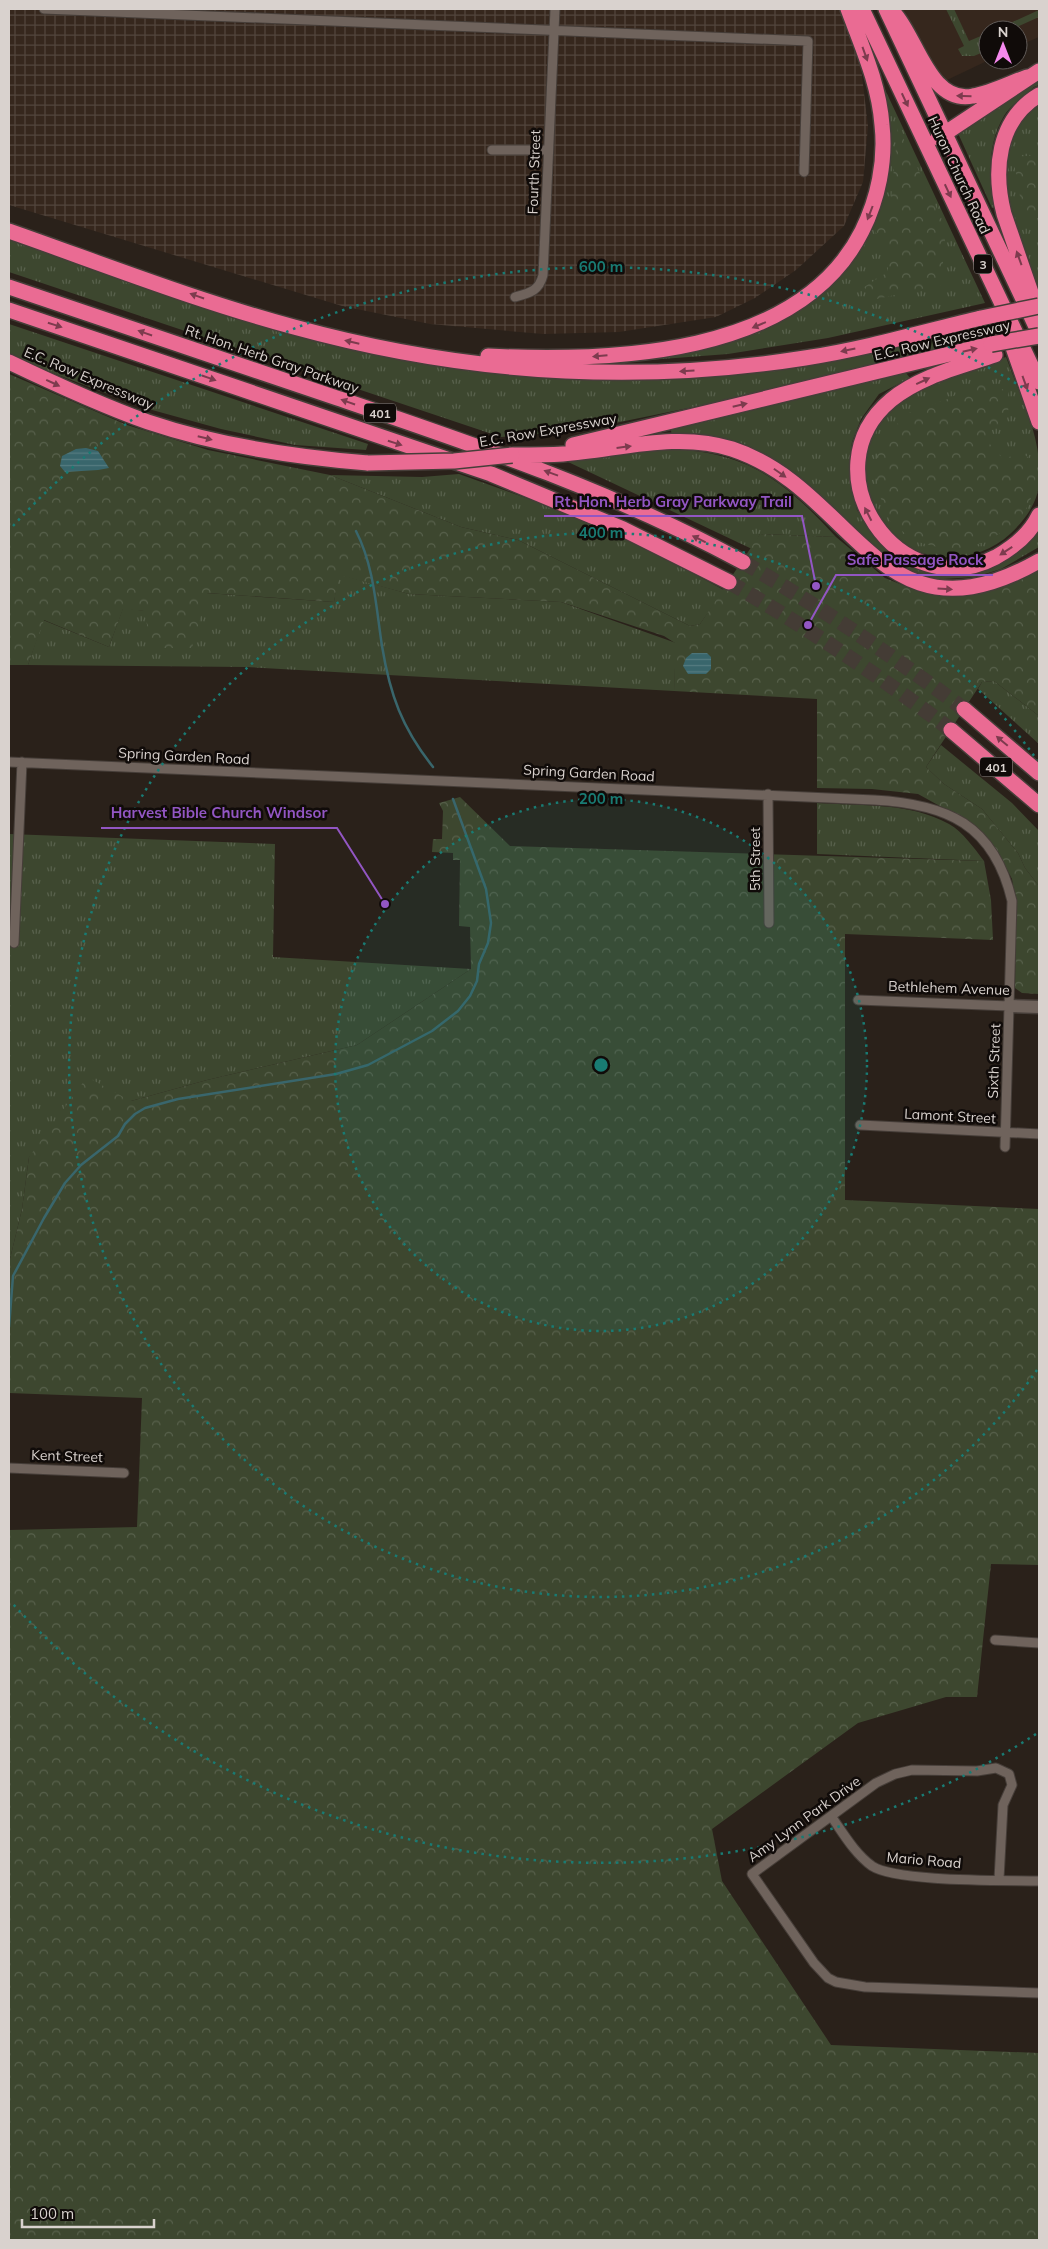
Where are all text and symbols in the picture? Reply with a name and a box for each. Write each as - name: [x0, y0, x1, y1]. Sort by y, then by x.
- north arrow: [978, 20, 1028, 70]
- text: N: [998, 23, 1008, 41]
- one-way arrow: [862, 47, 869, 62]
- one-way arrow: [956, 92, 972, 100]
- one-way arrow: [902, 93, 910, 107]
- street label: Huron Church Road: [924, 113, 994, 237]
- street label: Fourth Street: [524, 129, 544, 215]
- one-way arrow: [944, 183, 953, 198]
- one-way arrow: [866, 206, 874, 221]
- one-way arrow: [1015, 250, 1022, 265]
- road number: 3: [974, 254, 992, 274]
- text: 600 m: [579, 257, 623, 276]
- one-way arrow: [189, 292, 204, 299]
- street label: E.C. Row Expressway: [872, 315, 1012, 364]
- one-way arrow: [48, 321, 63, 329]
- street label: Rt. Hon. Herb Gray Parkway: [183, 321, 362, 397]
- one-way arrow: [752, 321, 766, 329]
- one-way arrow: [137, 329, 152, 336]
- one-way arrow: [345, 338, 360, 346]
- street label: E.C. Row Expressway: [21, 343, 157, 414]
- one-way arrow: [962, 345, 977, 353]
- one-way arrow: [840, 346, 856, 354]
- one-way arrow: [591, 352, 607, 360]
- one-way arrow: [679, 367, 695, 375]
- one-way arrow: [201, 375, 216, 382]
- one-way arrow: [1022, 376, 1029, 391]
- one-way arrow: [916, 377, 930, 385]
- one-way arrow: [46, 379, 60, 387]
- one-way arrow: [341, 398, 356, 405]
- one-way arrow: [733, 401, 748, 409]
- road number: 401: [364, 403, 396, 422]
- street label: E.C. Row Expressway: [478, 409, 619, 451]
- one-way arrow: [198, 434, 213, 442]
- one-way arrow: [388, 439, 403, 447]
- one-way arrow: [617, 443, 633, 451]
- one-way arrow: [773, 468, 787, 478]
- one-way arrow: [544, 469, 559, 476]
- callout: Rt. Hon. Herb Gray Parkway Trail: [544, 486, 802, 516]
- text: Rt. Hon. Herb Gray Parkway Trail: [554, 492, 792, 511]
- one-way arrow: [864, 506, 872, 521]
- text: 400 m: [579, 523, 623, 542]
- one-way arrow: [692, 535, 707, 544]
- callout: Safe Passage Rock: [836, 545, 993, 575]
- one-way arrow: [1000, 546, 1013, 555]
- text: Safe Passage Rock: [847, 550, 984, 569]
- one-way arrow: [938, 585, 954, 593]
- one-way arrow: [997, 735, 1009, 747]
- street label: Spring Garden Road: [118, 744, 250, 768]
- road number: 401: [980, 758, 1012, 776]
- street label: Spring Garden Road: [523, 761, 655, 785]
- text: 200 m: [579, 789, 623, 808]
- callout: Harvest Bible Church Windsor: [101, 798, 337, 828]
- text: Harvest Bible Church Windsor: [111, 803, 327, 822]
- street label: 5th Street: [746, 827, 764, 891]
- street label: Bethlehem Avenue: [888, 977, 1010, 999]
- street label: Sixth Street: [984, 1023, 1004, 1099]
- centre of rings: [592, 1056, 610, 1074]
- street label: Lamont Street: [904, 1105, 996, 1127]
- street label: Kent Street: [31, 1446, 103, 1466]
- street label: Amy Lynn Park Drive: [744, 1772, 864, 1866]
- street label: Mario Road: [886, 1848, 962, 1872]
- scale bar: [22, 2196, 155, 2228]
- text: 100 m: [30, 2204, 74, 2223]

